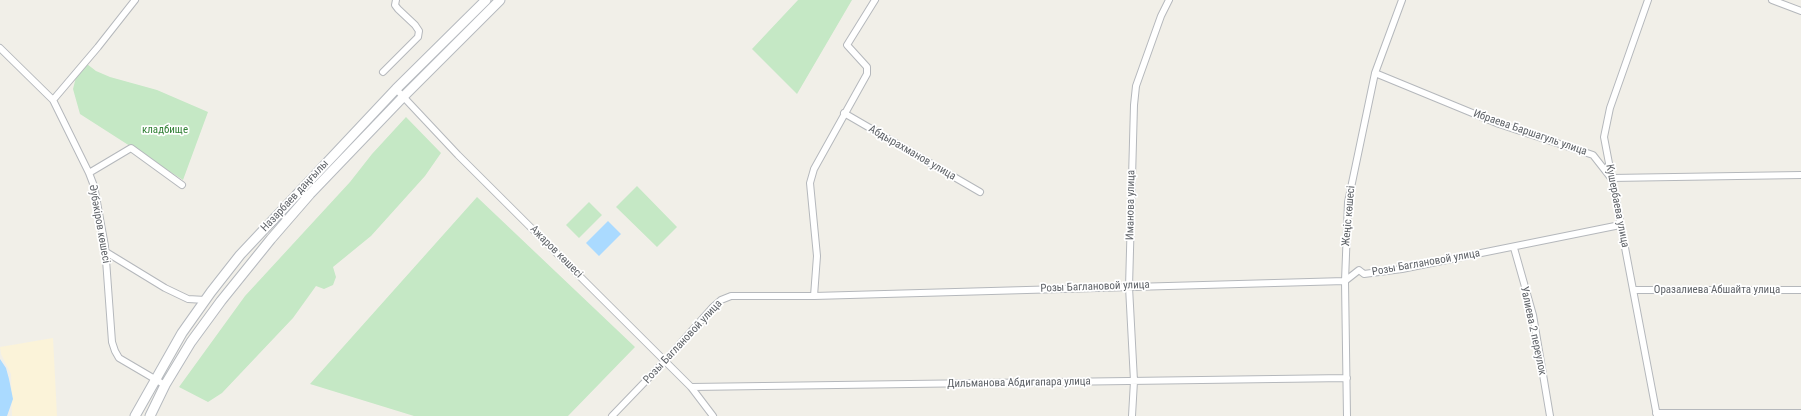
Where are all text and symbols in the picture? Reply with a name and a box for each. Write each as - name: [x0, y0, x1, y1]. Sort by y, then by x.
- street label: Ибраева Баршагуль улица: [1471, 107, 1589, 159]
- park label: кладбище: [142, 123, 188, 137]
- street label: Абдырахманов улица: [866, 123, 958, 183]
- street label: Назарбаев даңғылы: [258, 157, 332, 235]
- street label: Кушербаева улица: [1602, 163, 1632, 249]
- street label: Иманова улица: [1124, 170, 1138, 240]
- street label: Әубәкіров көшесі: [86, 184, 112, 264]
- street label: Жеңіс көшесі: [1340, 185, 1358, 247]
- street label: Ажаров көшесі: [527, 223, 585, 281]
- street label: Розы Баглановой улица: [1371, 247, 1481, 279]
- street label: Розы Баглановой улица: [1040, 278, 1150, 296]
- street label: Оразалиева Абшайта улица: [1654, 283, 1780, 297]
- street label: Уалиева 2 переулок: [1517, 285, 1549, 377]
- street label: Розы Баглановой улица: [641, 297, 725, 387]
- street label: Дильманова Абдигапара улица: [947, 375, 1091, 391]

